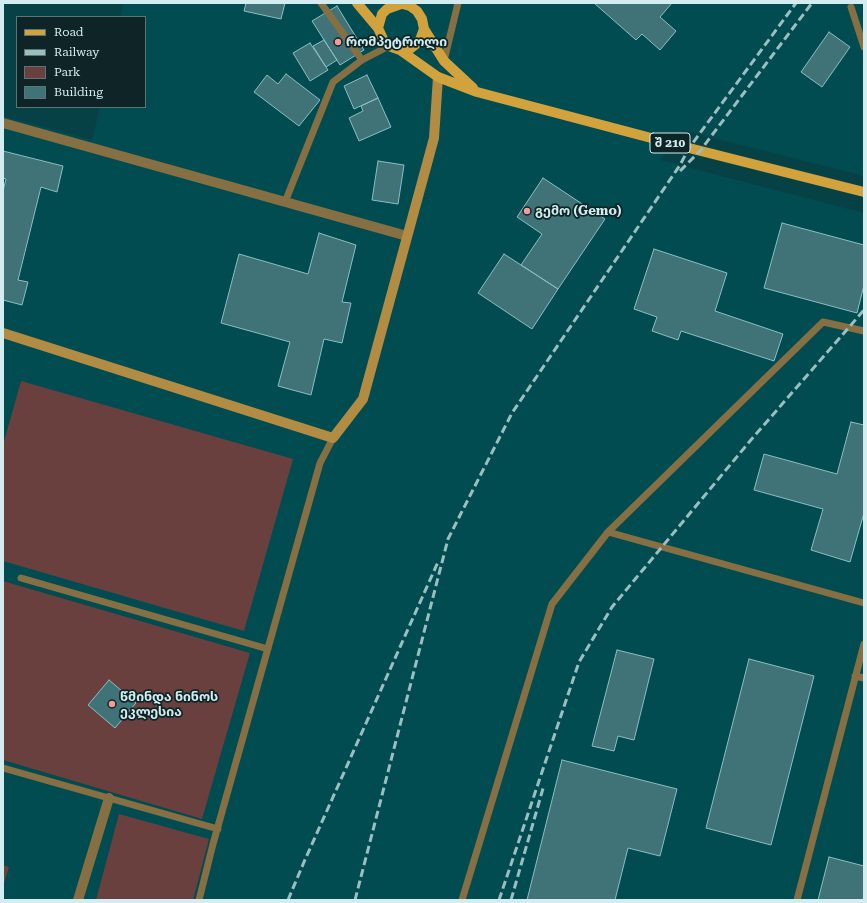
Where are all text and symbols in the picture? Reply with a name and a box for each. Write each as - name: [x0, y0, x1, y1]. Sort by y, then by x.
- legend: [16, 16, 146, 108]
- text: Road: [54, 25, 83, 39]
- place label: რომპეტროლი: [346, 34, 447, 50]
- marker: რომპეტროლი: [333, 37, 343, 47]
- text: Railway: [54, 45, 99, 59]
- text: Park: [54, 65, 80, 79]
- text: Building: [54, 85, 103, 99]
- road number: შ 210: [650, 133, 690, 153]
- place label: გემო (Gemo): [535, 203, 621, 219]
- marker: გემო (Gemo): [522, 206, 532, 216]
- place label: წმინდა ნინოს ეკლესია: [120, 689, 218, 720]
- marker: წმინდა ნინოს ეკლესია: [107, 699, 117, 709]

